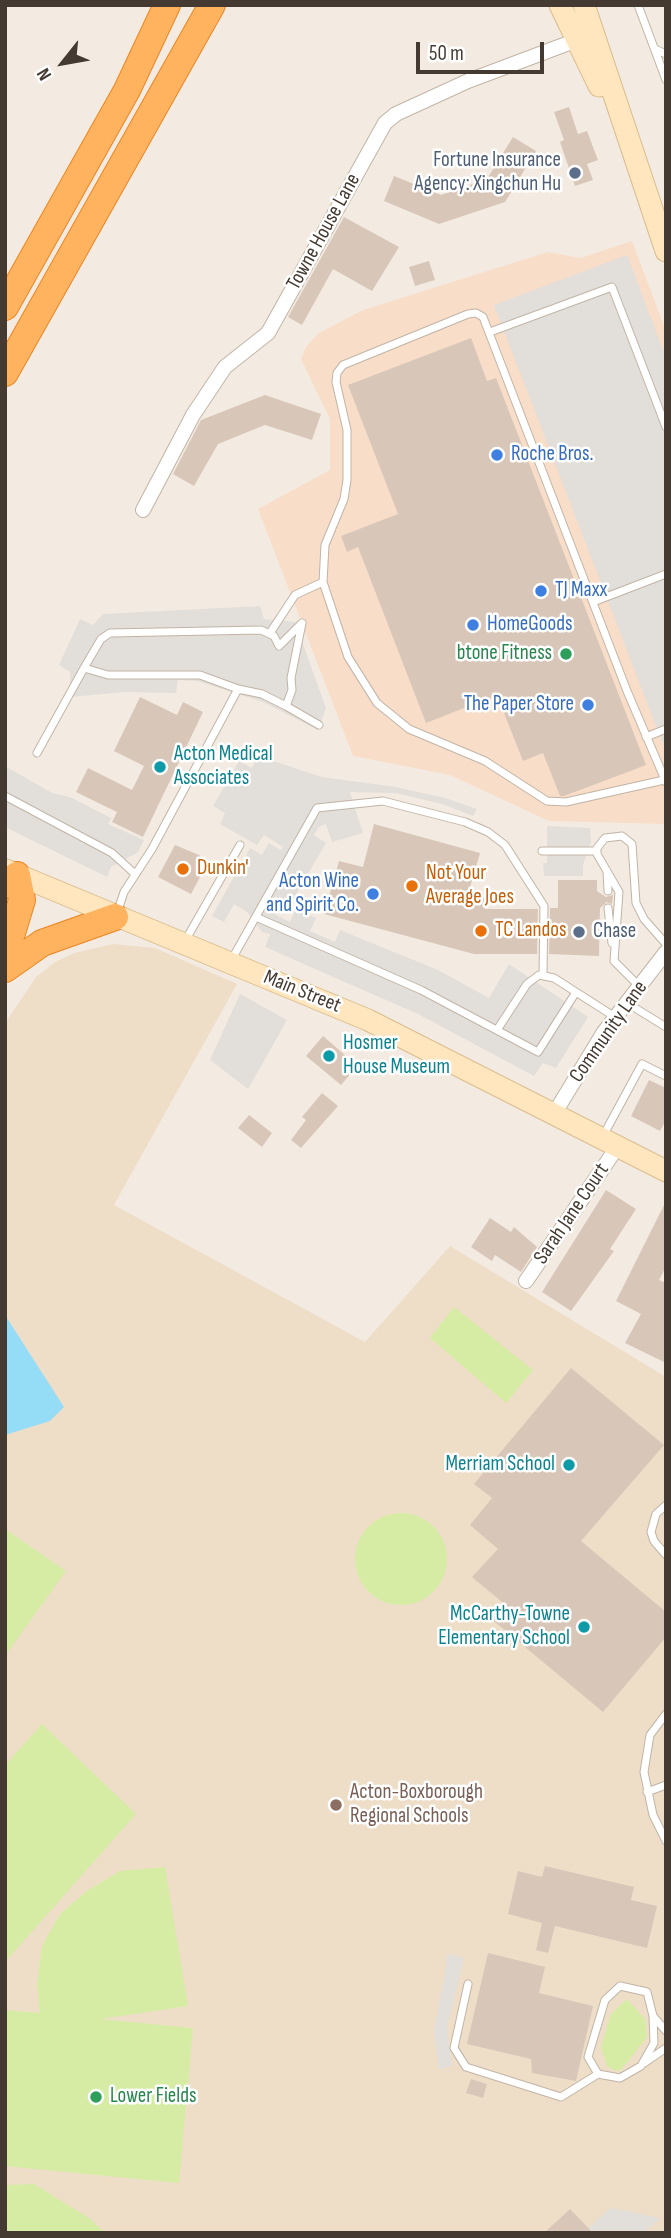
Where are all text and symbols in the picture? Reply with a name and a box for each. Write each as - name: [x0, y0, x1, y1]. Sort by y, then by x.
- north arrow: [28, 28, 98, 98]
- scale bar: [419, 28, 547, 72]
- text: 50 m: [429, 41, 464, 66]
- text: N: [32, 64, 57, 84]
- place label: Fortune Insurance Agency: Xingchun Hu: [414, 148, 561, 198]
- marker: Fortune Insurance Agency: Xingchun Hu: [567, 165, 583, 181]
- street label: Towne House Lane: [282, 169, 366, 295]
- place label: Roche Bros.: [511, 442, 594, 468]
- marker: Roche Bros.: [489, 447, 505, 463]
- place label: TJ Maxx: [555, 578, 607, 604]
- marker: TJ Maxx: [533, 583, 549, 599]
- place label: HomeGoods: [487, 612, 573, 638]
- marker: HomeGoods: [465, 617, 481, 633]
- place label: btone Fitness: [457, 641, 552, 667]
- marker: btone Fitness: [558, 646, 574, 662]
- place label: The Paper Store: [464, 692, 574, 718]
- marker: The Paper Store: [580, 697, 596, 713]
- place label: Acton Medical Associates: [174, 742, 273, 792]
- marker: Acton Medical Associates: [152, 759, 168, 775]
- place label: Dunkin': [197, 856, 249, 882]
- marker: Dunkin': [175, 861, 191, 877]
- place label: Not Your Average Joes: [426, 861, 514, 911]
- place label: Acton Wine and Spirit Co.: [266, 869, 359, 919]
- marker: Not Your Average Joes: [404, 878, 420, 894]
- marker: Acton Wine and Spirit Co.: [365, 886, 381, 902]
- place label: TC Landos: [495, 918, 567, 944]
- place label: Chase: [593, 919, 636, 945]
- marker: TC Landos: [473, 923, 489, 939]
- marker: Chase: [571, 924, 587, 940]
- street label: Main Street: [260, 965, 344, 1019]
- street label: Community Lane: [565, 976, 653, 1088]
- place label: Hosmer House Museum: [343, 1031, 450, 1081]
- marker: Hosmer House Museum: [321, 1048, 337, 1064]
- street label: Sarah Jane Court: [529, 1159, 615, 1269]
- place label: Merriam School: [446, 1452, 555, 1478]
- marker: Merriam School: [561, 1457, 577, 1473]
- place label: McCarthy-Towne Elementary School: [438, 1602, 570, 1652]
- marker: McCarthy-Towne Elementary School: [576, 1619, 592, 1635]
- place label: Acton-Boxborough Regional Schools: [350, 1780, 483, 1830]
- marker: Acton-Boxborough Regional Schools: [328, 1797, 344, 1813]
- place label: Lower Fields: [110, 2084, 196, 2110]
- marker: Lower Fields: [88, 2089, 104, 2105]

